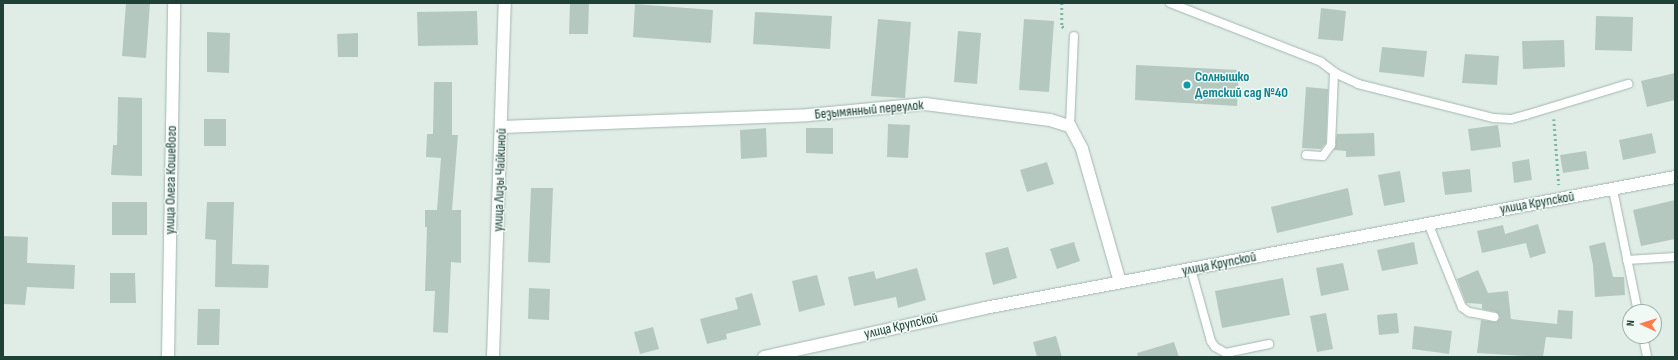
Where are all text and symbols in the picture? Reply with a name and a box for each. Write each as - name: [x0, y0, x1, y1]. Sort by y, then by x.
- place label: Солнышко Детский сад №40: [1195, 69, 1288, 102]
- marker: Солнышко Детский сад №40: [1182, 80, 1192, 90]
- street label: Безымянный переулок: [814, 97, 924, 123]
- street label: улица Олега Кошевого: [162, 125, 180, 235]
- street label: улица Лизы Чайкиной: [490, 128, 510, 232]
- street label: улица Крупской: [1498, 188, 1576, 218]
- street label: улица Крупской: [1180, 249, 1258, 279]
- north arrow: [1622, 304, 1662, 344]
- street label: улица Крупской: [862, 309, 940, 343]
- text: N: [1624, 320, 1637, 327]

